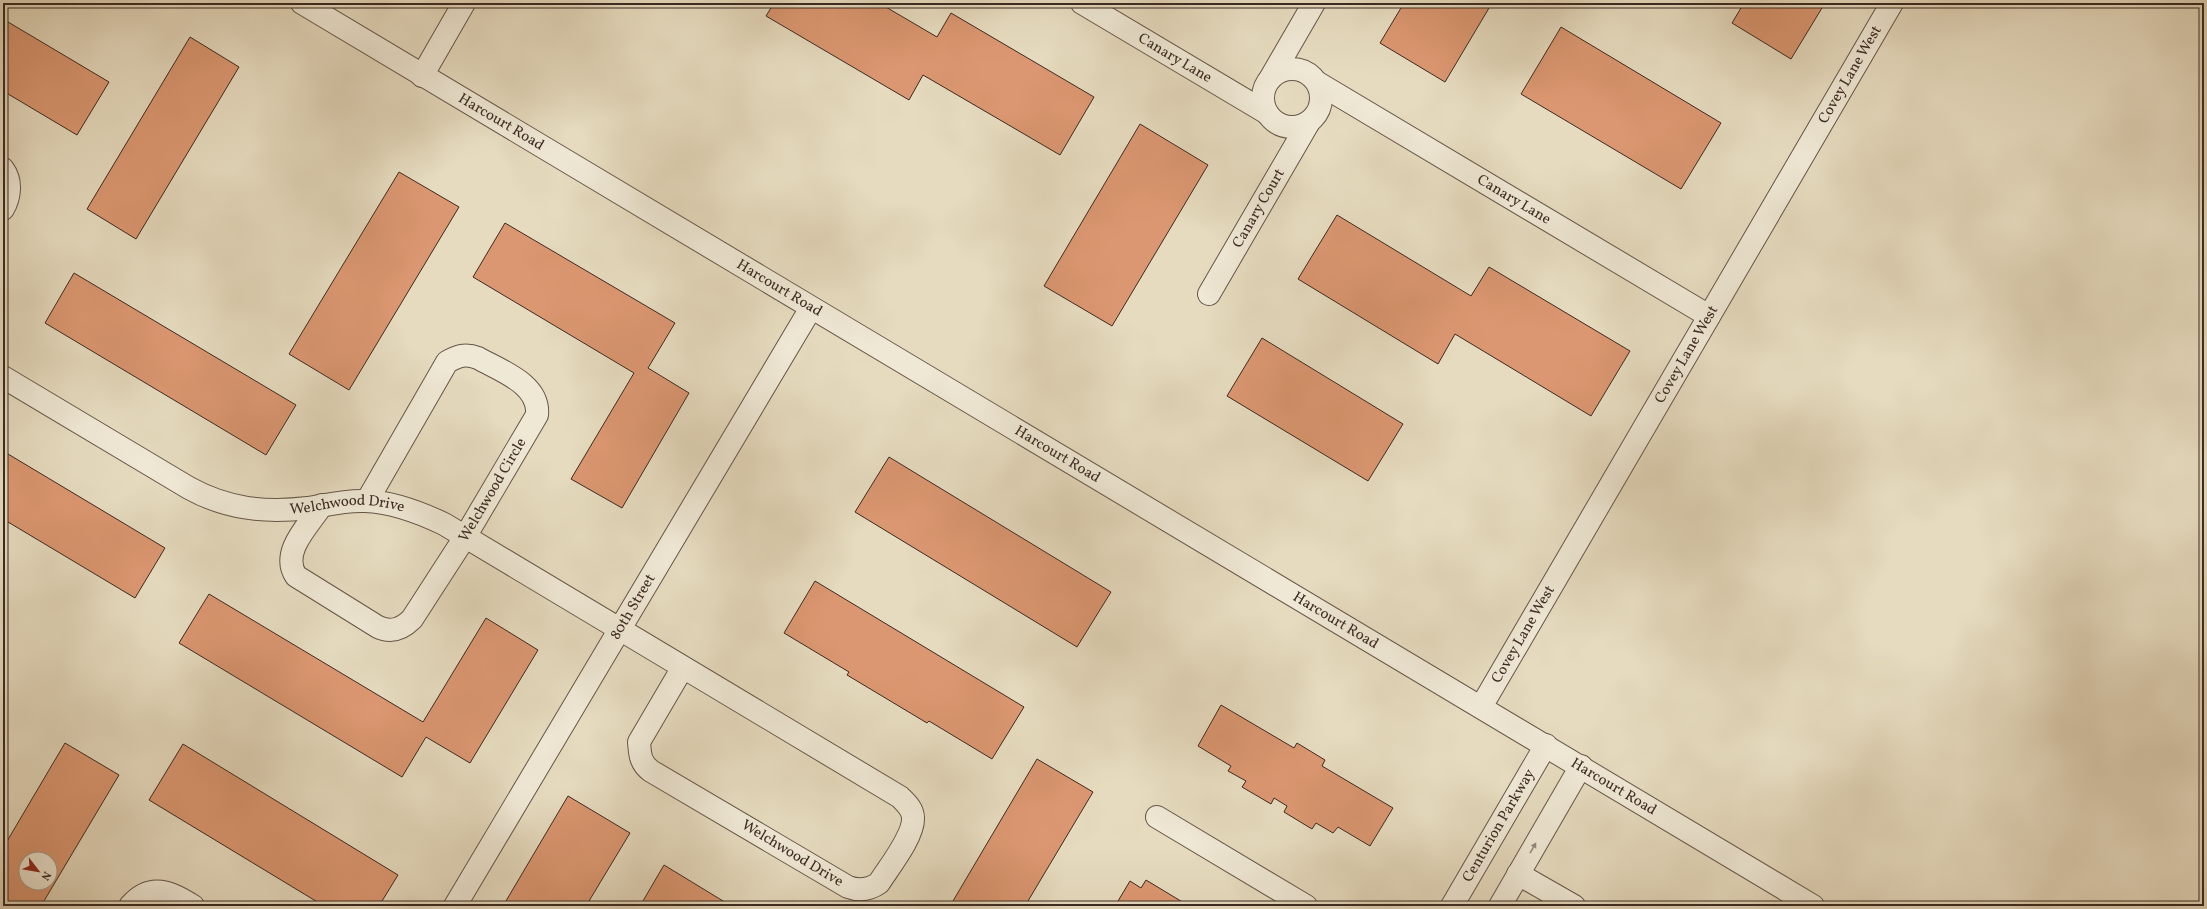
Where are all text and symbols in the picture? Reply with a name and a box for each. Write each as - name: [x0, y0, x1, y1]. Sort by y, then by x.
- street label: Covey Lane West: [1813, 22, 1887, 128]
- street label: Canary Lane: [1134, 28, 1216, 88]
- street label: Harcourt Road: [454, 88, 548, 156]
- street label: Canary Court: [1227, 165, 1290, 252]
- street label: Canary Lane: [1473, 170, 1555, 230]
- street label: Harcourt Road: [732, 254, 826, 322]
- street label: Covey Lane West: [1650, 302, 1724, 408]
- street label: Harcourt Road: [1010, 421, 1104, 488]
- street label: Welchwood Circle: [454, 434, 532, 546]
- street label: Welchwood Drive: [289, 490, 407, 520]
- street label: 80th Street: [605, 570, 661, 644]
- street label: Covey Lane West: [1486, 582, 1560, 687]
- street label: Harcourt Road: [1289, 587, 1382, 654]
- street label: Harcourt Road: [1567, 753, 1661, 821]
- street label: Centurion Parkway: [1458, 765, 1540, 886]
- street label: Welchwood Drive: [737, 815, 847, 893]
- one-way arrow: [1530, 842, 1537, 854]
- north arrow: [18, 851, 58, 891]
- text: N: [37, 868, 54, 883]

